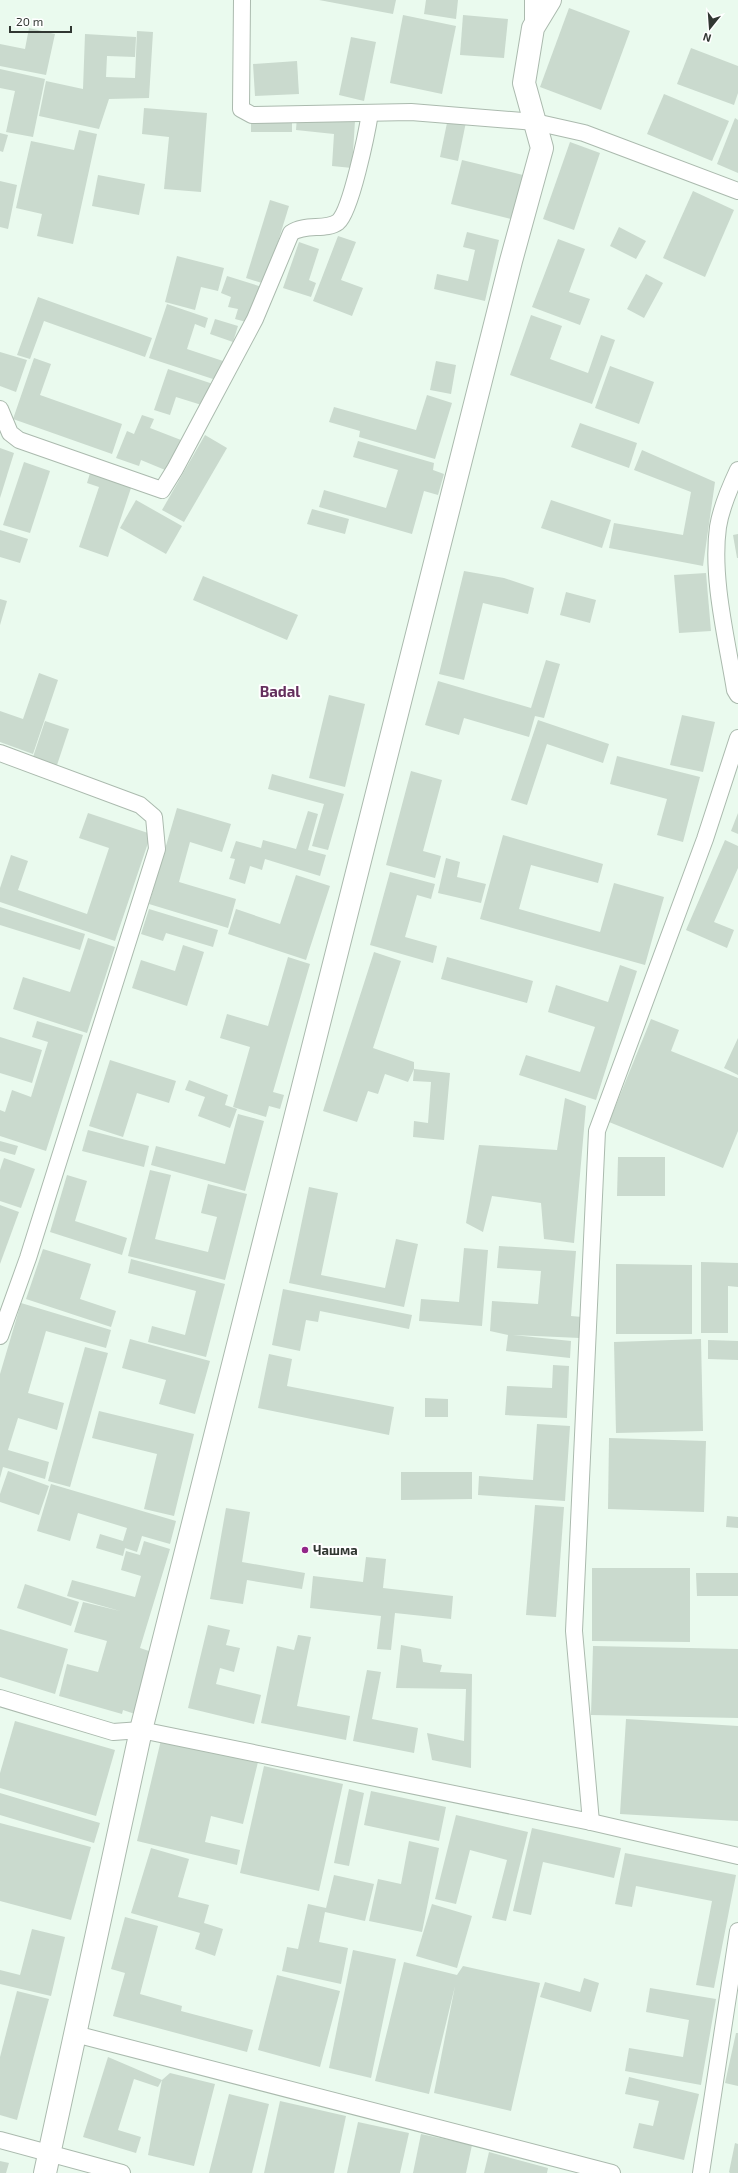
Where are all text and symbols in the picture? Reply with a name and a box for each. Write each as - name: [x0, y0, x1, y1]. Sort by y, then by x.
- scale bar: [10, 8, 71, 34]
- north arrow: [690, 8, 730, 48]
- text: 20 m: [16, 14, 43, 28]
- text: N: [701, 31, 713, 45]
- district label: Badal: [260, 682, 300, 700]
- place label: Чашма: [313, 1542, 358, 1558]
- marker: Чашма: [300, 1545, 310, 1555]

